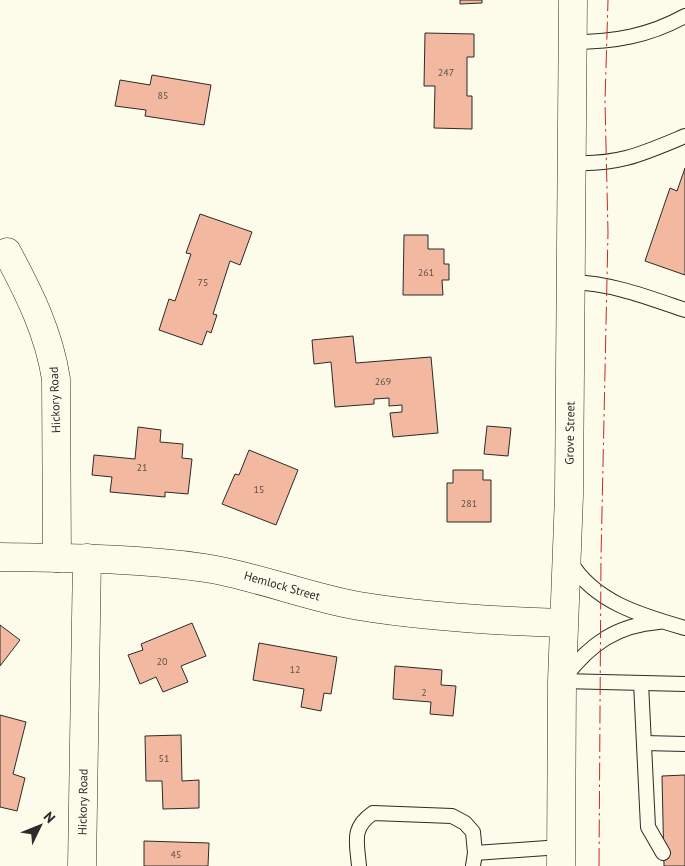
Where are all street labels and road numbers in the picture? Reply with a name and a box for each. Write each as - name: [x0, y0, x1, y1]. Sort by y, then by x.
- street label: Hickory Road: [46, 366, 63, 434]
- street label: Grove Street: [561, 401, 578, 465]
- street label: Hemlock Street: [242, 567, 322, 604]
- street label: Hickory Road: [74, 769, 91, 835]

